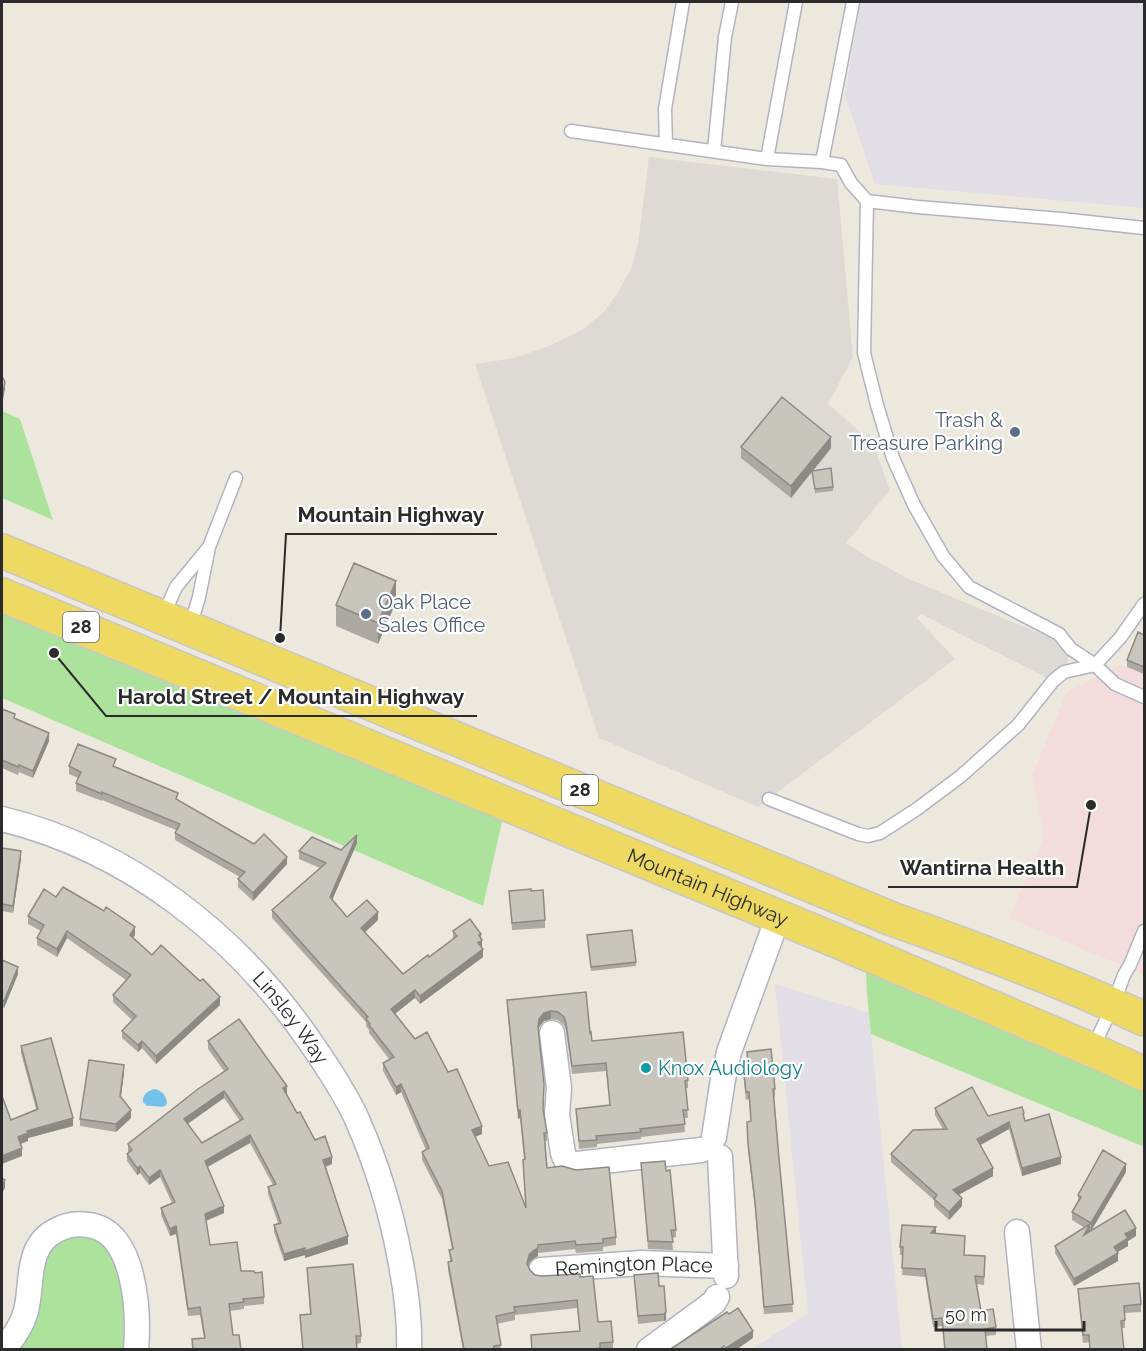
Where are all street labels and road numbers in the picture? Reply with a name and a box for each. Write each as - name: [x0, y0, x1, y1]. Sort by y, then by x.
- road number: 28: [63, 612, 99, 642]
- road number: 28: [562, 775, 598, 805]
- street label: Mountain Highway: [624, 843, 792, 932]
- street label: Linsley Way: [248, 967, 334, 1069]
- street label: Remington Place: [554, 1251, 713, 1281]

